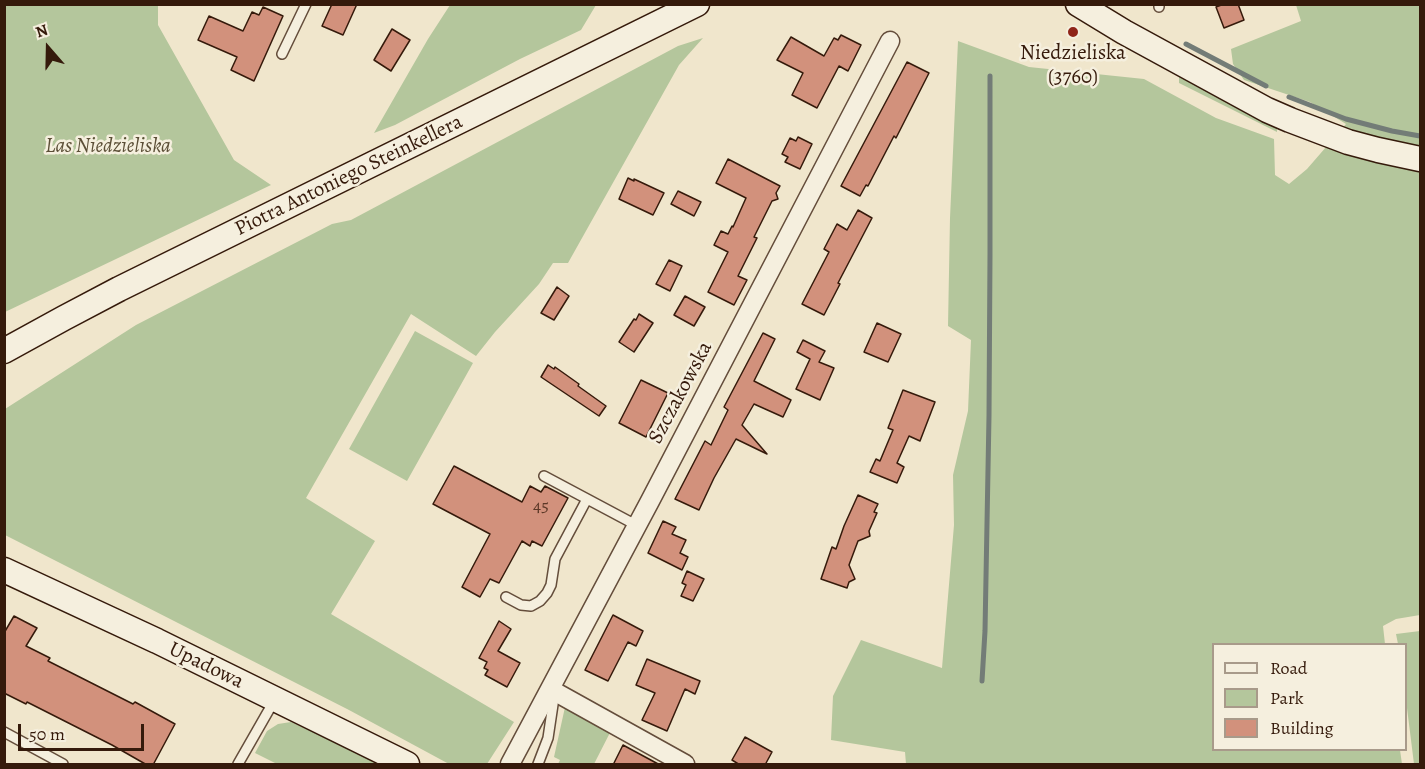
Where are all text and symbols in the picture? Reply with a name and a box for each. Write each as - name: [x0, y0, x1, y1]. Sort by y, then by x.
- north arrow: [18, 18, 78, 78]
- text: N: [33, 19, 51, 43]
- marker: Niedzieliska (3760): [1066, 25, 1080, 39]
- place label: Niedzieliska (3760): [1020, 41, 1126, 91]
- street label: Piotra Antoniego Steinkellera: [231, 110, 467, 242]
- park label: Las Niedzieliska: [45, 134, 171, 160]
- street label: Szczakowska: [644, 337, 718, 449]
- house number: 45: [533, 496, 549, 518]
- street label: Upadowa: [164, 637, 248, 695]
- legend: [1212, 643, 1407, 751]
- text: Road: [1270, 656, 1307, 680]
- text: Park: [1270, 686, 1304, 710]
- scale bar: [21, 712, 147, 750]
- text: Building: [1270, 716, 1334, 740]
- text: 50 m: [29, 722, 65, 746]

